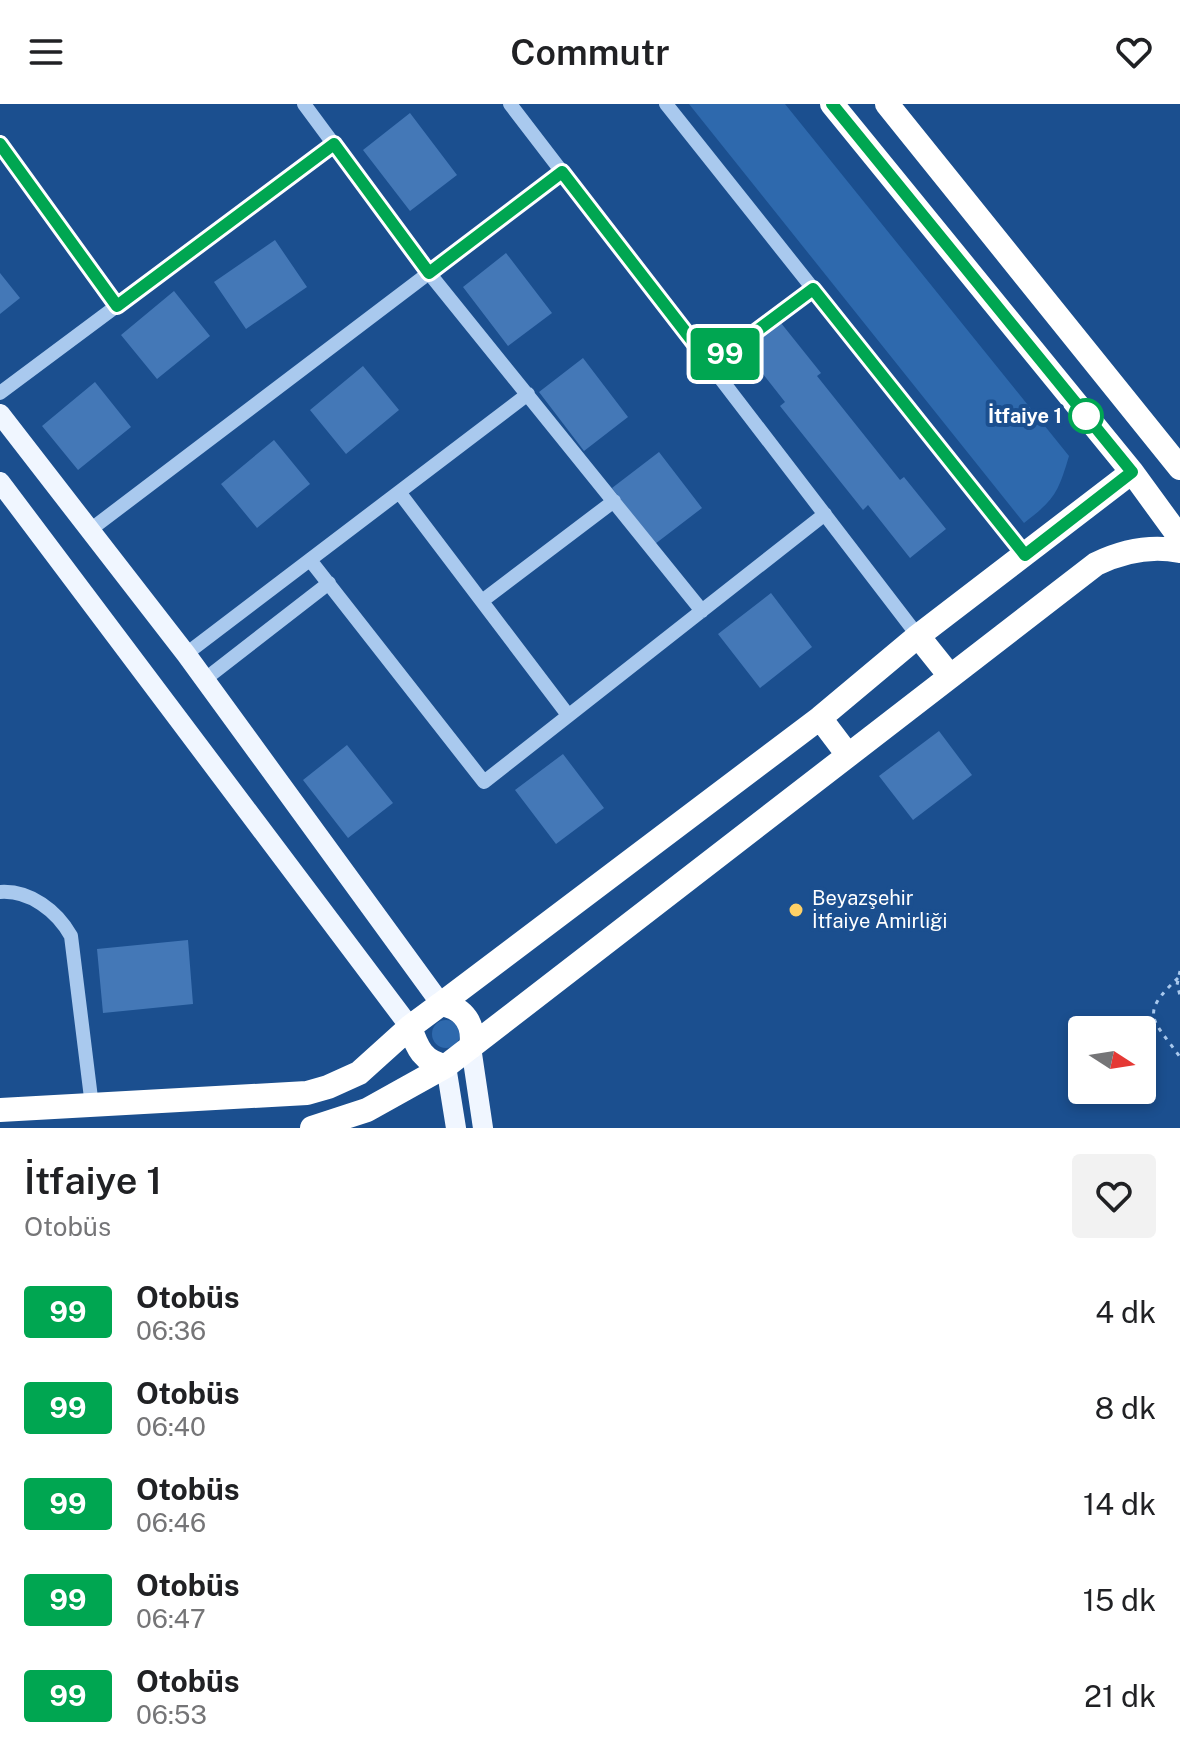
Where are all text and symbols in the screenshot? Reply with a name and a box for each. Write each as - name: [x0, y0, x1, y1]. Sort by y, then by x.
- icon: menu: [24, 30, 68, 74]
- icon: heart: [1112, 30, 1156, 74]
- text: Commutr: [510, 31, 670, 73]
- line badge: 99: [689, 328, 761, 380]
- text: 99: [707, 337, 743, 370]
- marker: İtfaiye 1: [1069, 399, 1103, 433]
- place label: İtfaiye 1: [988, 403, 1062, 428]
- place label: Beyazşehir İtfaiye Amirliği: [812, 886, 947, 933]
- marker: Beyazşehir İtfaiye Amirliği: [787, 901, 805, 919]
- north arrow: [1068, 1016, 1156, 1104]
- map controls: [1068, 1016, 1156, 1104]
- button: heart: [1072, 1154, 1156, 1238]
- text: İtfaiye 1: [24, 1158, 162, 1203]
- text: Otobüs: [24, 1211, 111, 1242]
- text: Otobüs: [136, 1279, 240, 1315]
- text: 4 dk: [1095, 1294, 1156, 1330]
- text: 99: [50, 1295, 86, 1328]
- text: 06:36: [136, 1315, 206, 1346]
- text: Otobüs: [136, 1375, 240, 1411]
- text: 8 dk: [1095, 1390, 1156, 1426]
- text: 99: [50, 1391, 86, 1424]
- text: 06:40: [136, 1411, 206, 1442]
- text: Otobüs: [136, 1471, 240, 1507]
- text: 14 dk: [1083, 1486, 1156, 1522]
- text: 99: [50, 1487, 86, 1520]
- text: 06:46: [136, 1507, 206, 1538]
- text: Otobüs: [136, 1567, 240, 1603]
- text: 15 dk: [1083, 1582, 1156, 1618]
- text: 99: [50, 1583, 86, 1616]
- text: 06:47: [136, 1603, 206, 1634]
- text: Otobüs: [136, 1663, 240, 1699]
- text: 21 dk: [1084, 1678, 1156, 1714]
- text: 99: [50, 1679, 86, 1712]
- text: 06:53: [136, 1699, 207, 1730]

